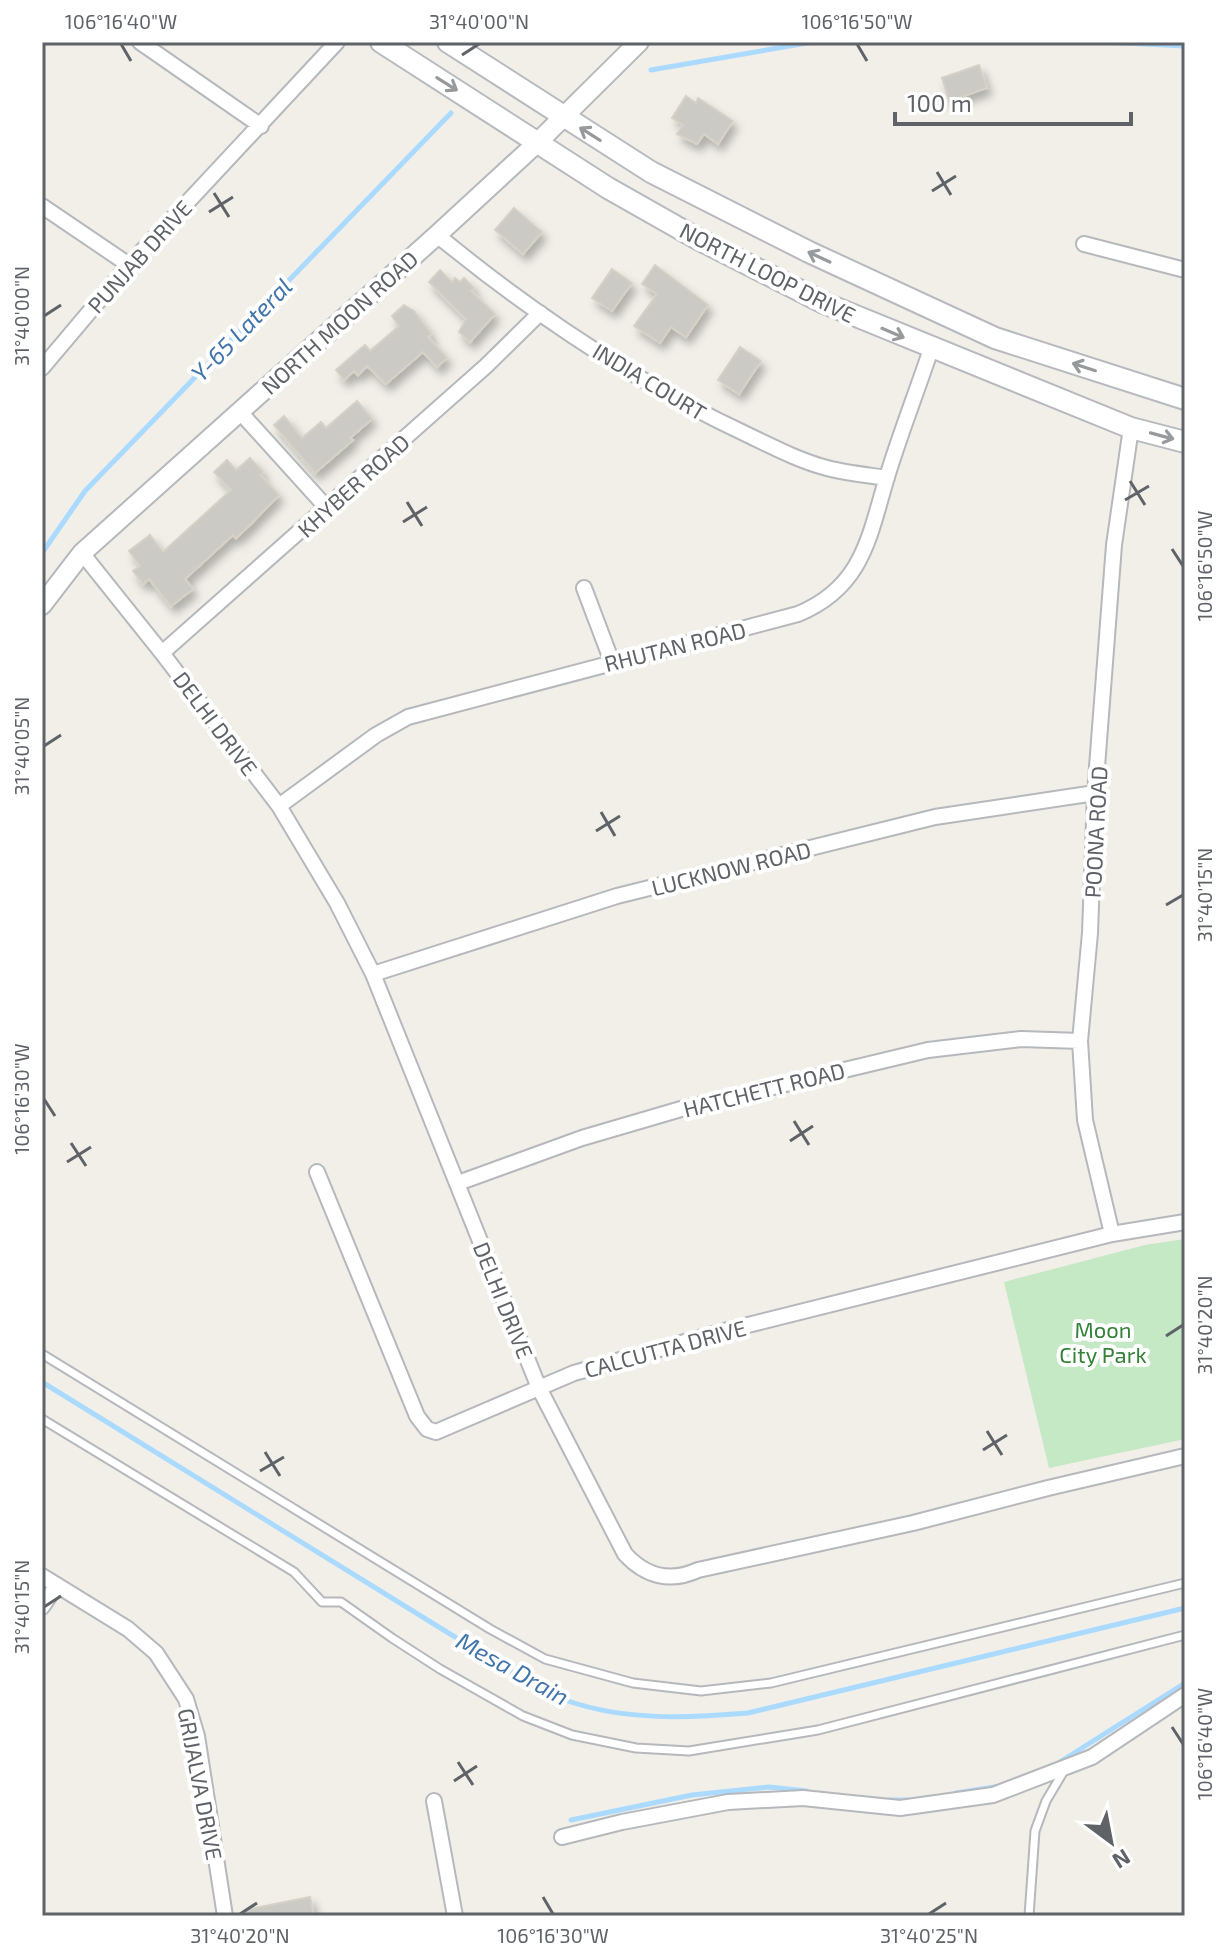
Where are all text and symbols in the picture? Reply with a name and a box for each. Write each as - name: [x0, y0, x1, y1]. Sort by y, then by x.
- text: 106°16'40"W: [65, 9, 177, 33]
- text: 31°40'00"N: [429, 9, 529, 33]
- text: 106°16'50"W: [801, 9, 913, 33]
- one-way arrow: [435, 76, 458, 92]
- scale bar: [895, 76, 1131, 126]
- text: 100 m: [907, 88, 972, 117]
- one-way arrow: [579, 125, 602, 141]
- street label: PUNJAB DRIVE: [82, 194, 196, 318]
- street label: NORTH LOOP DRIVE: [676, 217, 860, 327]
- street label: NORTH MOON ROAD: [255, 245, 423, 399]
- one-way arrow: [807, 248, 831, 263]
- text: 31°40'00"N: [9, 266, 33, 366]
- water label: Y-65 Lateral: [184, 271, 298, 387]
- one-way arrow: [881, 326, 905, 341]
- street label: INDIA COURT: [589, 337, 712, 425]
- one-way arrow: [1072, 359, 1097, 373]
- street label: KHYBER ROAD: [292, 428, 414, 542]
- one-way arrow: [1149, 429, 1175, 444]
- text: 106°16'50"W: [1192, 510, 1216, 622]
- street label: RHUTAN ROAD: [601, 616, 749, 676]
- street label: DELHI DRIVE: [169, 666, 263, 780]
- text: 31°40'05"N: [9, 697, 33, 795]
- street label: POONA ROAD: [1079, 765, 1111, 899]
- street label: LUCKNOW ROAD: [649, 836, 813, 900]
- text: 31°40'15"N: [1192, 848, 1216, 942]
- text: 106°16'30"W: [9, 1043, 33, 1155]
- street label: HATCHETT ROAD: [681, 1056, 847, 1122]
- street label: DELHI DRIVE: [469, 1238, 539, 1362]
- text: 31°40'20"N: [1192, 1275, 1216, 1375]
- street label: CALCUTTA DRIVE: [581, 1314, 749, 1382]
- park label: Moon City Park: [1059, 1316, 1147, 1367]
- text: 31°40'15"N: [9, 1560, 33, 1654]
- water label: Mesa Drain: [452, 1625, 574, 1711]
- text: 106°16'40"W: [1192, 1688, 1216, 1800]
- street label: GRIJALVA DRIVE: [174, 1706, 228, 1862]
- north arrow: [1071, 1802, 1151, 1882]
- text: N: [1109, 1845, 1136, 1875]
- text: 31°40'20"N: [190, 1923, 290, 1947]
- text: 106°16'30"W: [497, 1923, 609, 1947]
- text: 31°40'25"N: [880, 1923, 978, 1947]

